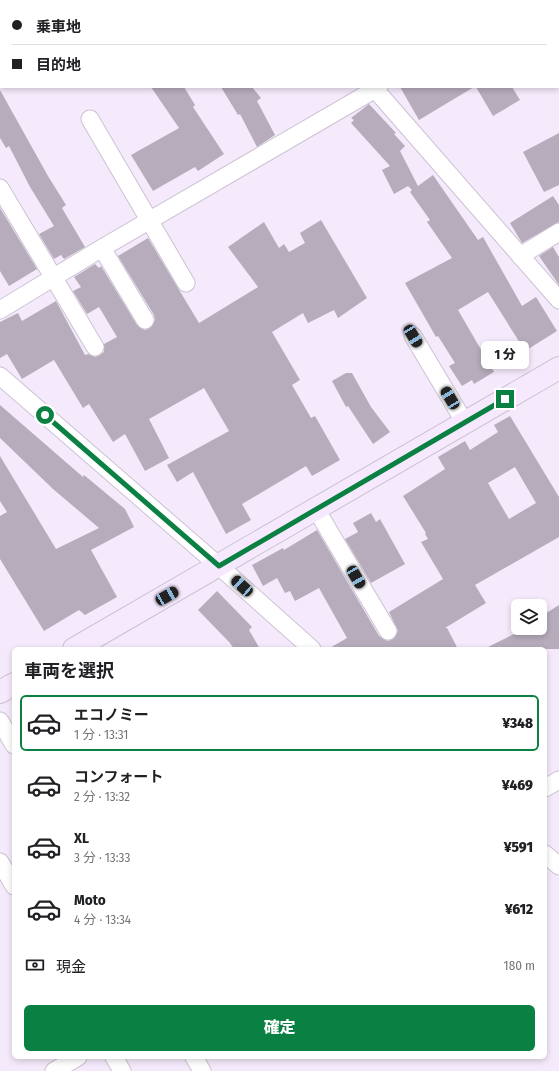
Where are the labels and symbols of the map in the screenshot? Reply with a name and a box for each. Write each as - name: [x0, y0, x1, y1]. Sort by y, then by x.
- car: [402, 323, 424, 349]
- callout: 1 分: [481, 341, 529, 369]
- car: [439, 385, 461, 411]
- route end: [496, 390, 514, 408]
- route start: [36, 406, 54, 424]
- car: [345, 564, 367, 590]
- car: [229, 574, 255, 598]
- car: [154, 585, 180, 607]

